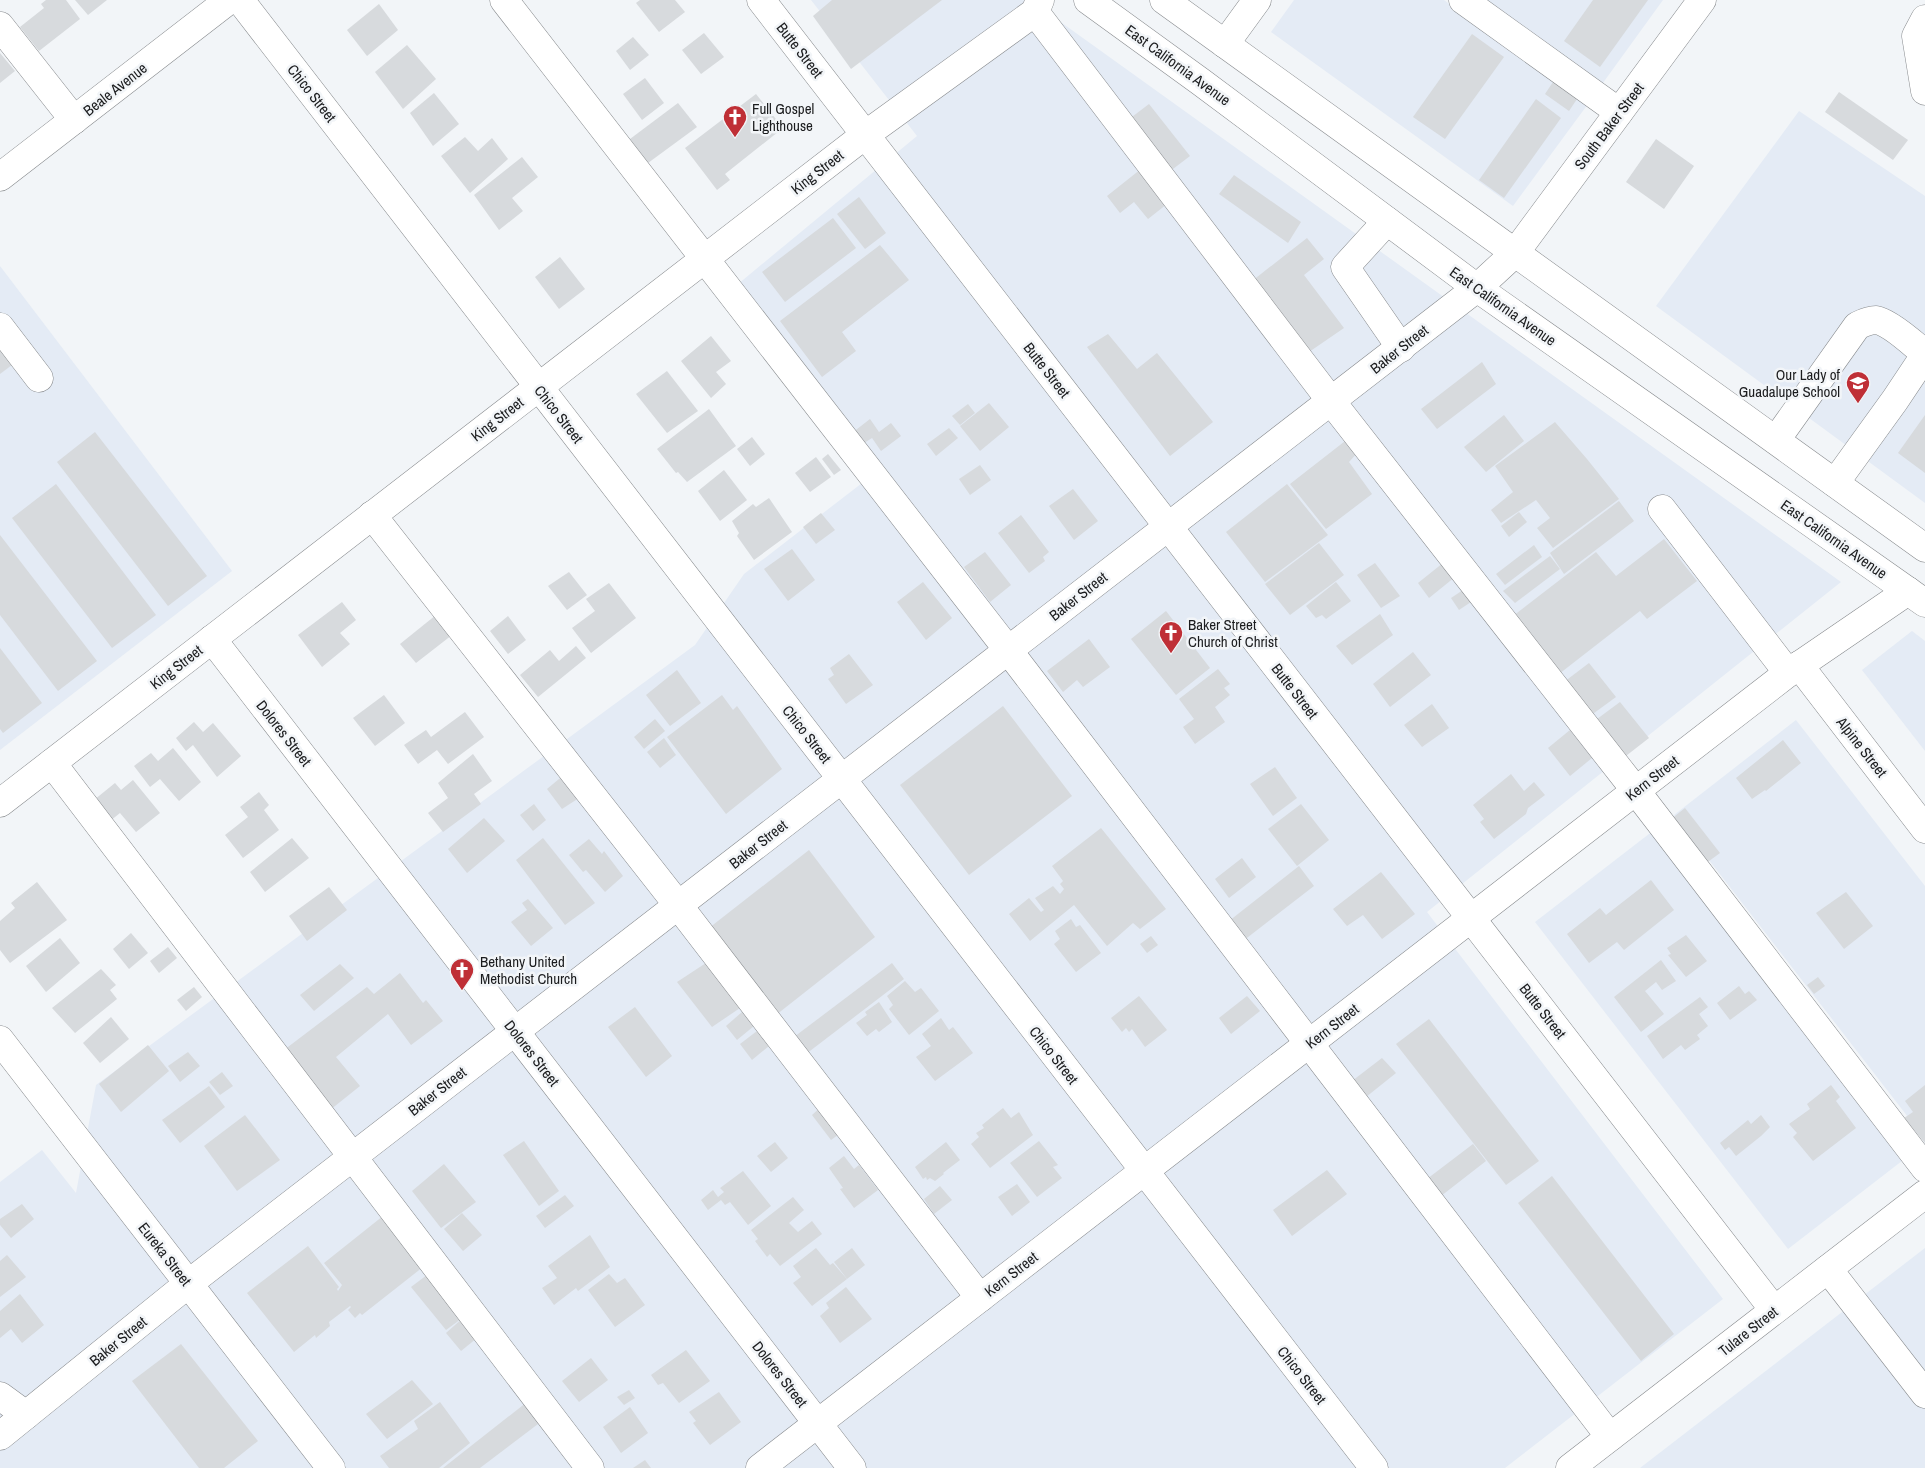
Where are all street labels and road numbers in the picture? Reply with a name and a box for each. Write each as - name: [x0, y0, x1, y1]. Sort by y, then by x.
- street label: Butte Street: [772, 18, 829, 83]
- street label: East California Avenue: [1121, 20, 1235, 111]
- street label: Beale Avenue: [79, 57, 151, 121]
- street label: Chico Street: [283, 60, 342, 127]
- street label: South Baker Street: [1569, 78, 1649, 174]
- street label: King Street: [786, 144, 848, 199]
- street label: East California Avenue: [1446, 261, 1561, 351]
- street label: Baker Street: [1366, 319, 1433, 378]
- street label: Butte Street: [1019, 338, 1076, 403]
- street label: Chico Street: [530, 381, 589, 448]
- street label: King Street: [466, 391, 528, 446]
- street label: East California Avenue: [1777, 494, 1892, 584]
- street label: Baker Street: [1045, 566, 1112, 625]
- street label: King Street: [145, 639, 207, 694]
- street label: Butte Street: [1267, 659, 1324, 724]
- street label: Dolores Street: [252, 696, 317, 771]
- street label: Chico Street: [778, 701, 837, 768]
- street label: Alpine Street: [1831, 712, 1893, 782]
- street label: Kern Street: [1621, 750, 1683, 805]
- street label: Baker Street: [725, 814, 792, 873]
- street label: Butte Street: [1515, 979, 1572, 1044]
- street label: Kern Street: [1301, 998, 1363, 1053]
- street label: Dolores Street: [500, 1016, 565, 1091]
- street label: Chico Street: [1025, 1022, 1084, 1089]
- street label: Baker Street: [404, 1061, 471, 1120]
- street label: Eureka Street: [134, 1218, 197, 1291]
- street label: Kern Street: [980, 1246, 1042, 1301]
- street label: Tulare Street: [1714, 1301, 1783, 1361]
- street label: Baker Street: [85, 1311, 152, 1371]
- street label: Dolores Street: [748, 1337, 813, 1412]
- street label: Chico Street: [1273, 1342, 1332, 1409]

